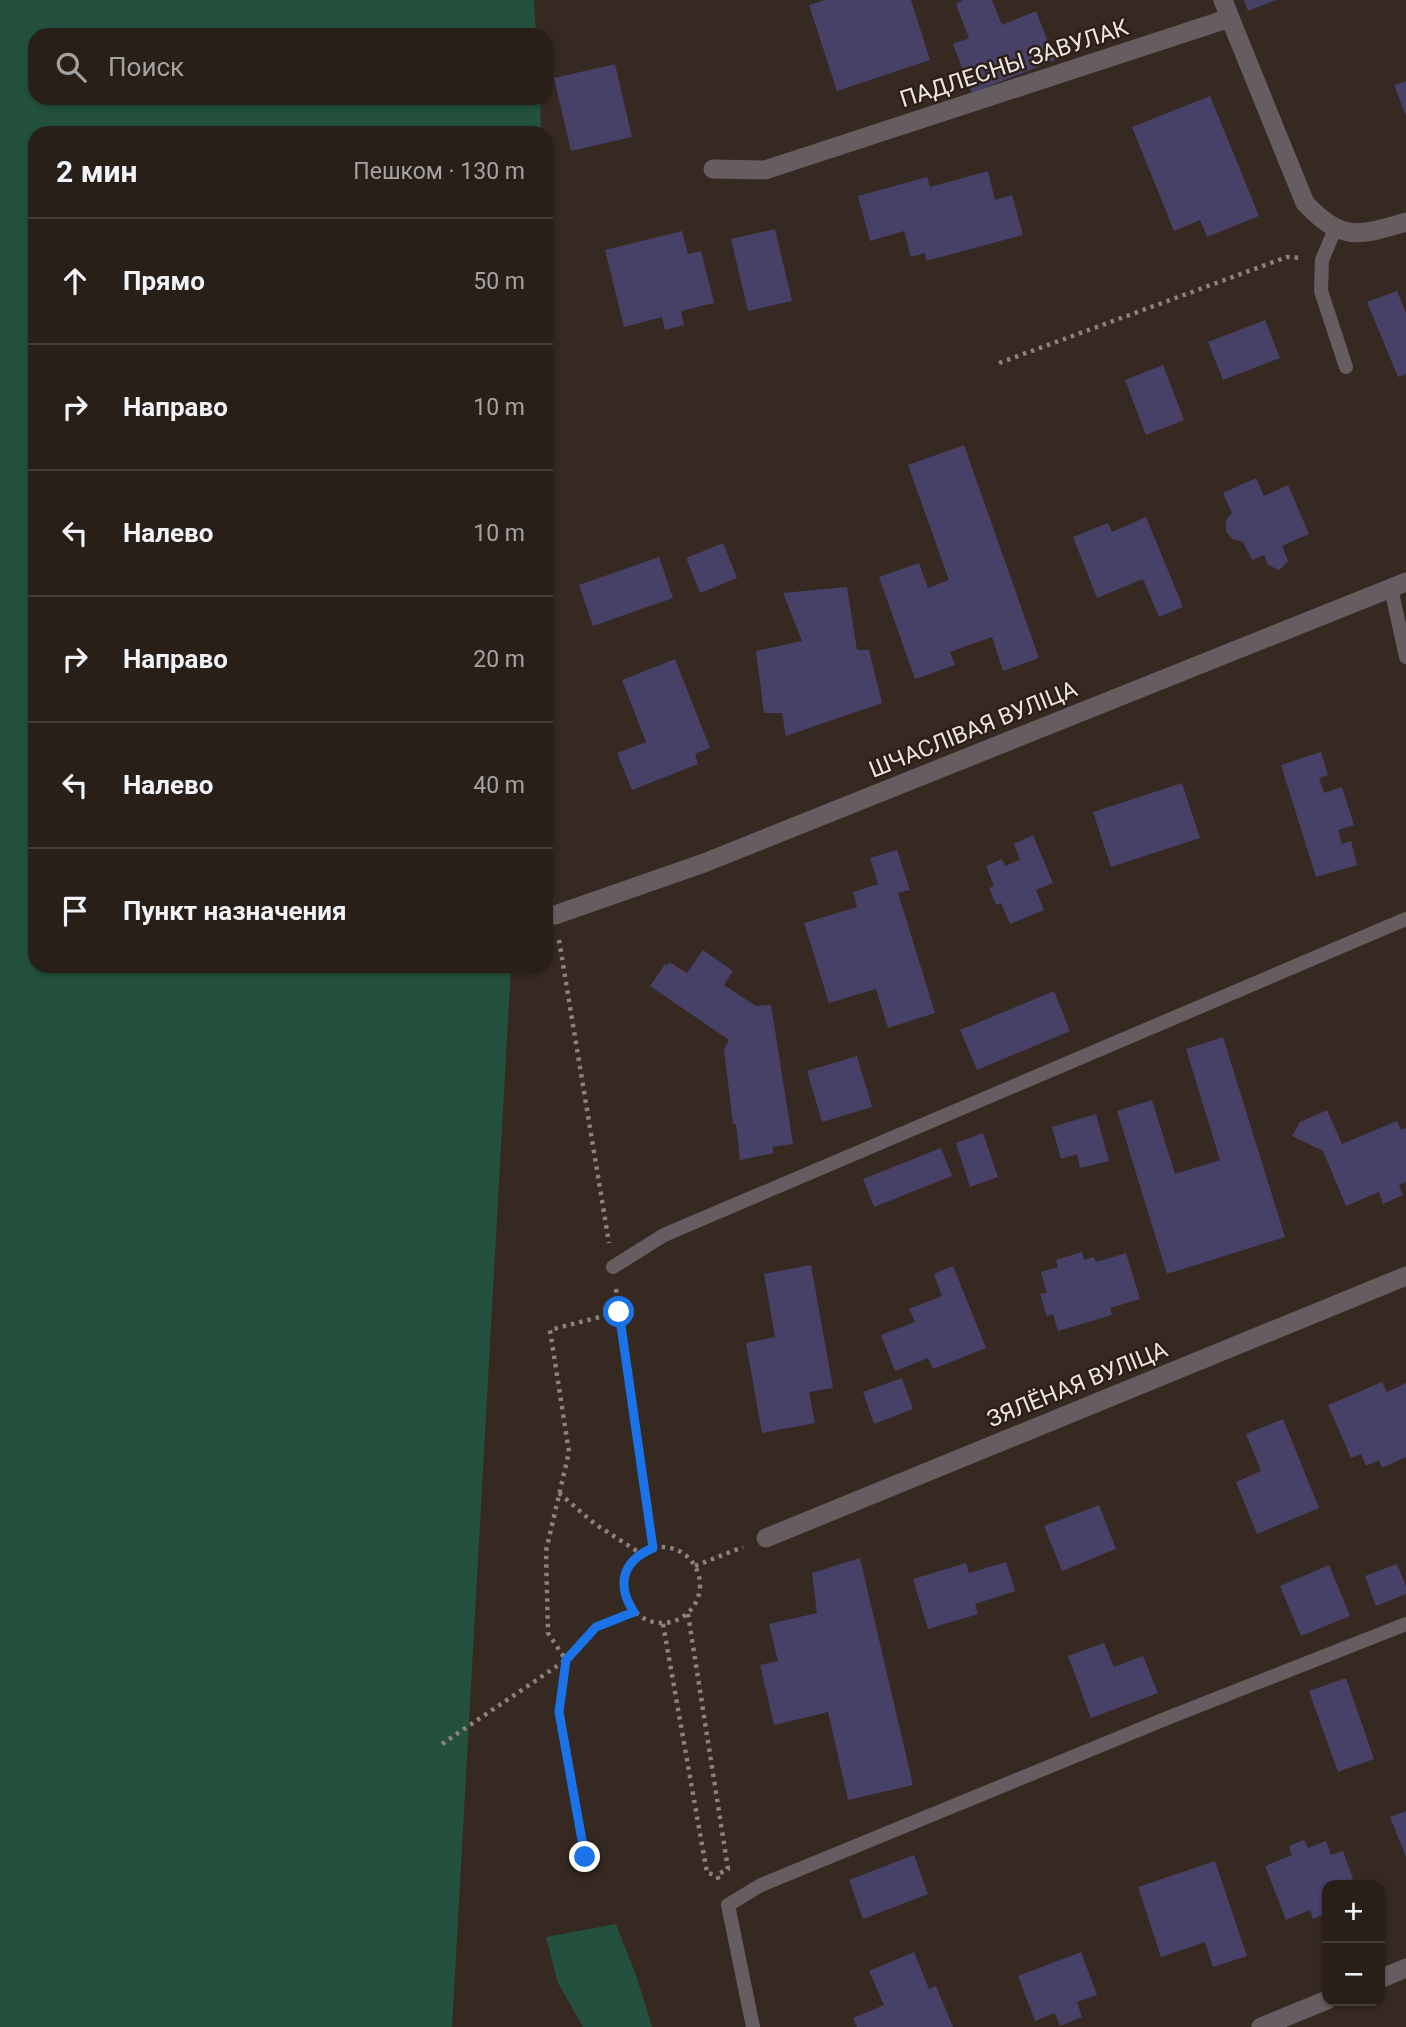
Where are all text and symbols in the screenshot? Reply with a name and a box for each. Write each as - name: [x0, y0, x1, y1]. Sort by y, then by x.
- street label: ПАДЛЕСНЫ ЗАВУЛАК: [897, 14, 1132, 113]
- search box: [28, 28, 553, 105]
- icon: search: [52, 48, 90, 86]
- text: Поиск: [108, 52, 184, 82]
- text: 2 мин: [56, 154, 137, 189]
- text: Пешком · 130 m: [353, 158, 525, 185]
- icon: ahead: [56, 262, 94, 300]
- text: Прямо: [123, 266, 205, 296]
- text: 50 m: [473, 268, 525, 295]
- icon: right: [56, 388, 94, 426]
- text: Направо: [123, 392, 228, 422]
- text: 10 m: [473, 394, 525, 421]
- icon: left: [56, 514, 94, 552]
- text: Налево: [123, 518, 213, 548]
- text: 10 m: [473, 520, 525, 547]
- icon: right: [56, 640, 94, 678]
- text: Направо: [123, 644, 228, 674]
- text: 20 m: [473, 646, 525, 673]
- street label: ШЧАСЛІВАЯ ВУЛІЦА: [865, 675, 1081, 784]
- icon: left: [56, 766, 94, 804]
- text: Налево: [123, 770, 213, 800]
- text: 40 m: [473, 772, 525, 799]
- icon: arrive: [56, 892, 94, 930]
- text: Пункт назначения: [123, 896, 347, 926]
- route start: [603, 1296, 634, 1327]
- street label: ЗЯЛЁНАЯ ВУЛІЦА: [983, 1336, 1171, 1433]
- route end: [569, 1841, 600, 1872]
- map controls: [1322, 1880, 1385, 2006]
- button: +: [1322, 1880, 1385, 1943]
- button: −: [1322, 1943, 1385, 2006]

